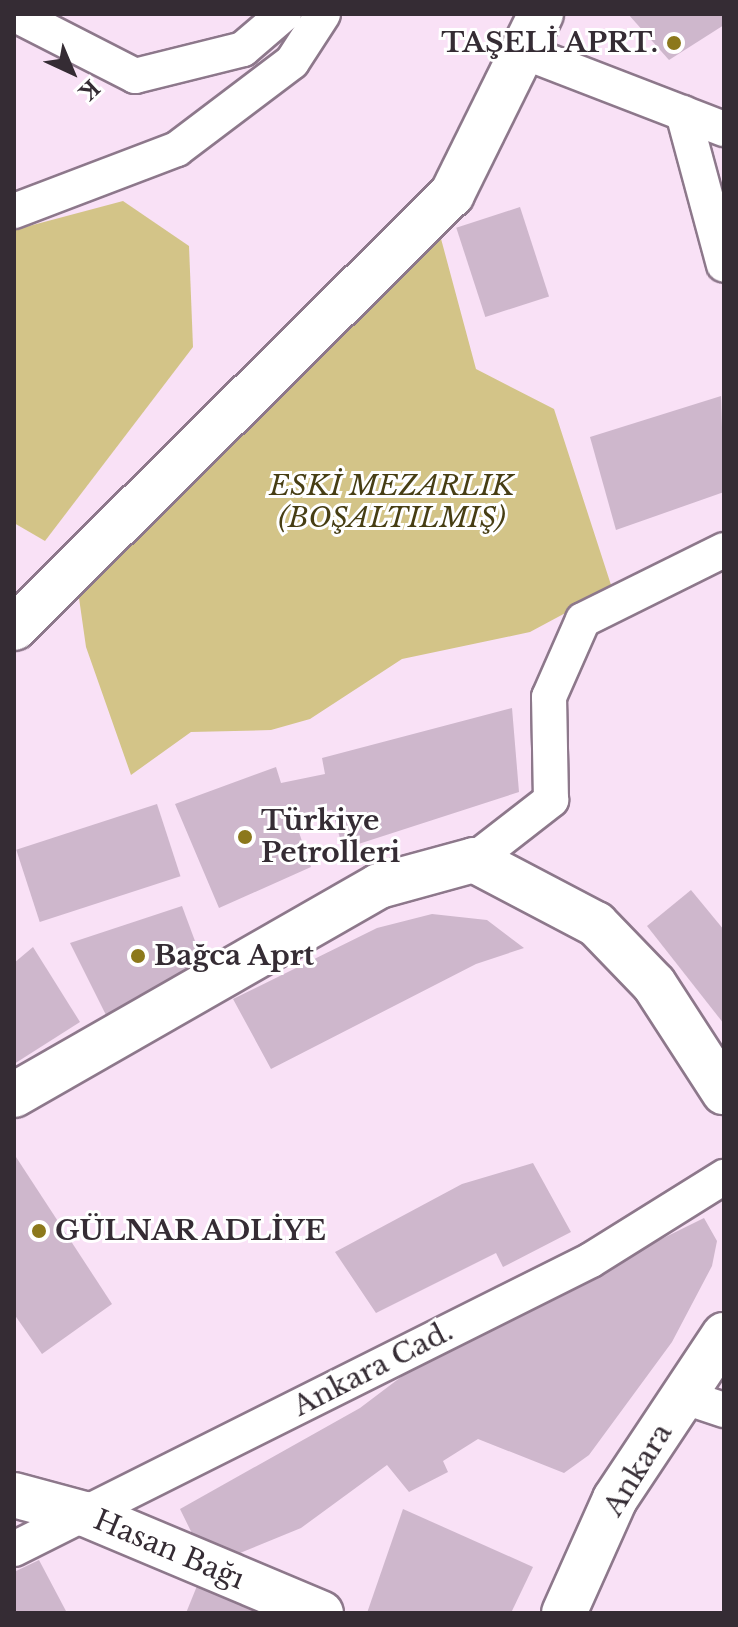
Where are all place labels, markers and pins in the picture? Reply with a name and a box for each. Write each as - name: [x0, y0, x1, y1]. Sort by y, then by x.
- place label: TAŞELİ APRT.: [440, 26, 658, 60]
- marker: TAŞELİ APRT.: [665, 34, 683, 52]
- place label: Türkiye Petrolleri: [261, 804, 400, 870]
- marker: Türkiye Petrolleri: [236, 828, 254, 846]
- place label: Bağca Aprt: [154, 939, 315, 973]
- marker: Bağca Aprt: [129, 947, 147, 965]
- place label: GÜLNAR ADLİYE: [55, 1214, 328, 1248]
- marker: GÜLNAR ADLİYE: [30, 1222, 48, 1240]

